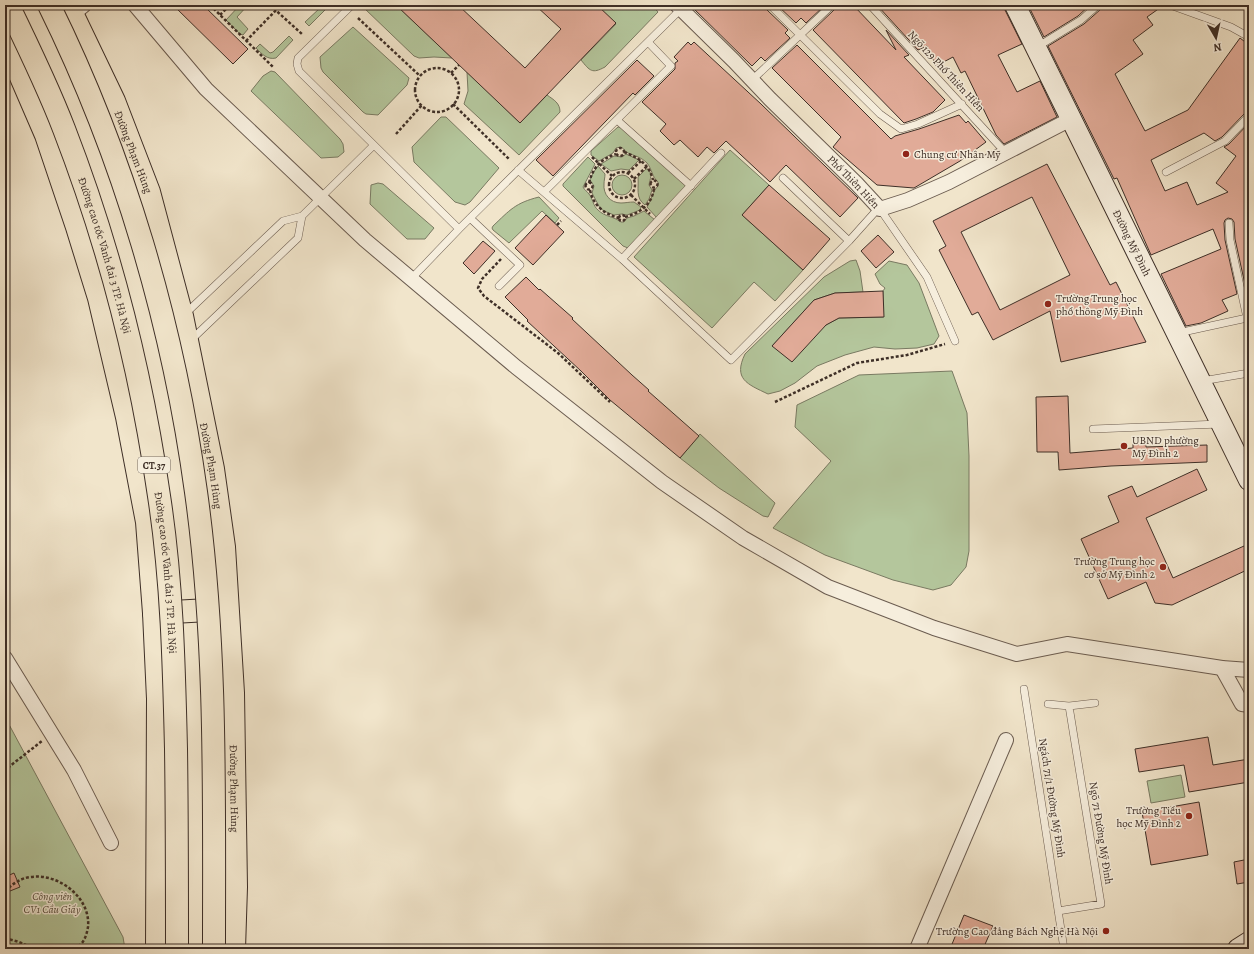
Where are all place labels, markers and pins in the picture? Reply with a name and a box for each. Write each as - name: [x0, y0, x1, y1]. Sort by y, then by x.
- place label: Chung cư Nhân Mỹ: [914, 147, 1001, 162]
- marker: Chung cư Nhân Mỹ: [901, 149, 911, 159]
- place label: Trường Trung học phổ thông Mỹ Đình: [1056, 291, 1143, 319]
- marker: Trường Trung học phổ thông Mỹ Đình: [1043, 299, 1053, 309]
- place label: UBND phường Mỹ Đình 2: [1132, 433, 1199, 461]
- marker: UBND phường Mỹ Đình 2: [1119, 441, 1129, 451]
- place label: Trường Trung học cơ sở Mỹ Đình 2: [1074, 554, 1155, 582]
- marker: Trường Trung học cơ sở Mỹ Đình 2: [1158, 562, 1168, 572]
- place label: Trường Tiểu học Mỹ Đình 2: [1116, 803, 1181, 831]
- marker: Trường Tiểu học Mỹ Đình 2: [1184, 811, 1194, 821]
- place label: Trường Cao đẳng Bách Nghệ Hà Nội: [936, 924, 1098, 939]
- marker: Trường Cao đẳng Bách Nghệ Hà Nội: [1101, 926, 1111, 936]

